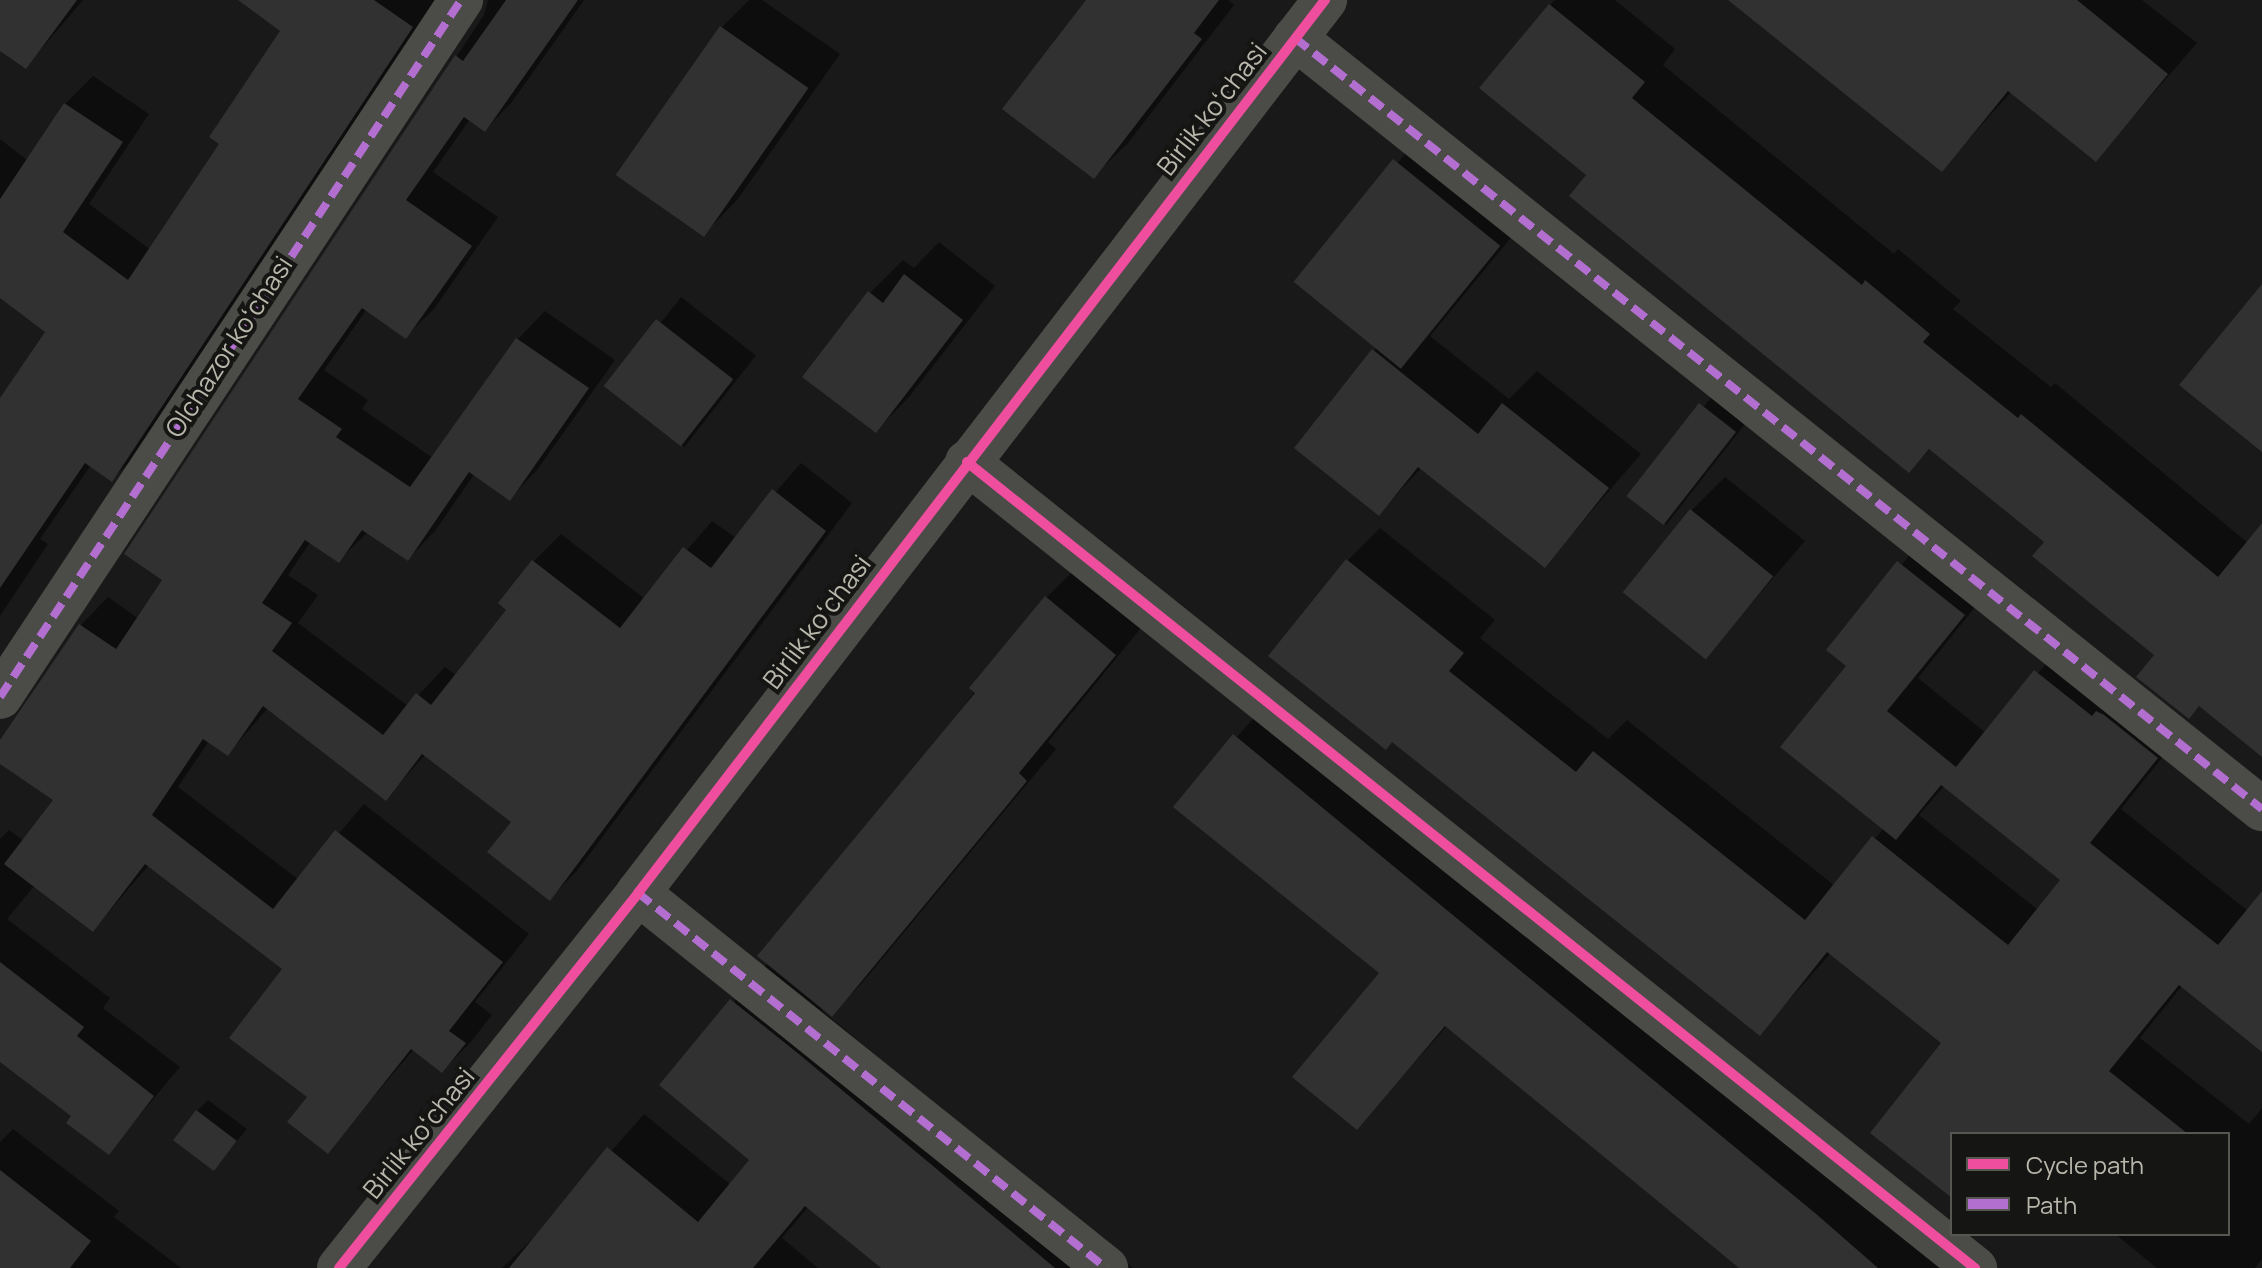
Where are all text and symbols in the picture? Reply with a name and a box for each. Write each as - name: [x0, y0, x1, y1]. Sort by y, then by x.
- street label: Birlik koʻchasi: [1151, 37, 1273, 181]
- street label: Olchazor koʻchasi: [159, 251, 299, 443]
- street label: Birlik koʻchasi: [757, 549, 877, 695]
- street label: Birlik koʻchasi: [357, 1061, 481, 1205]
- legend: [1950, 1132, 2230, 1236]
- text: Cycle path: [2026, 1148, 2144, 1181]
- text: Path: [2026, 1188, 2077, 1221]

